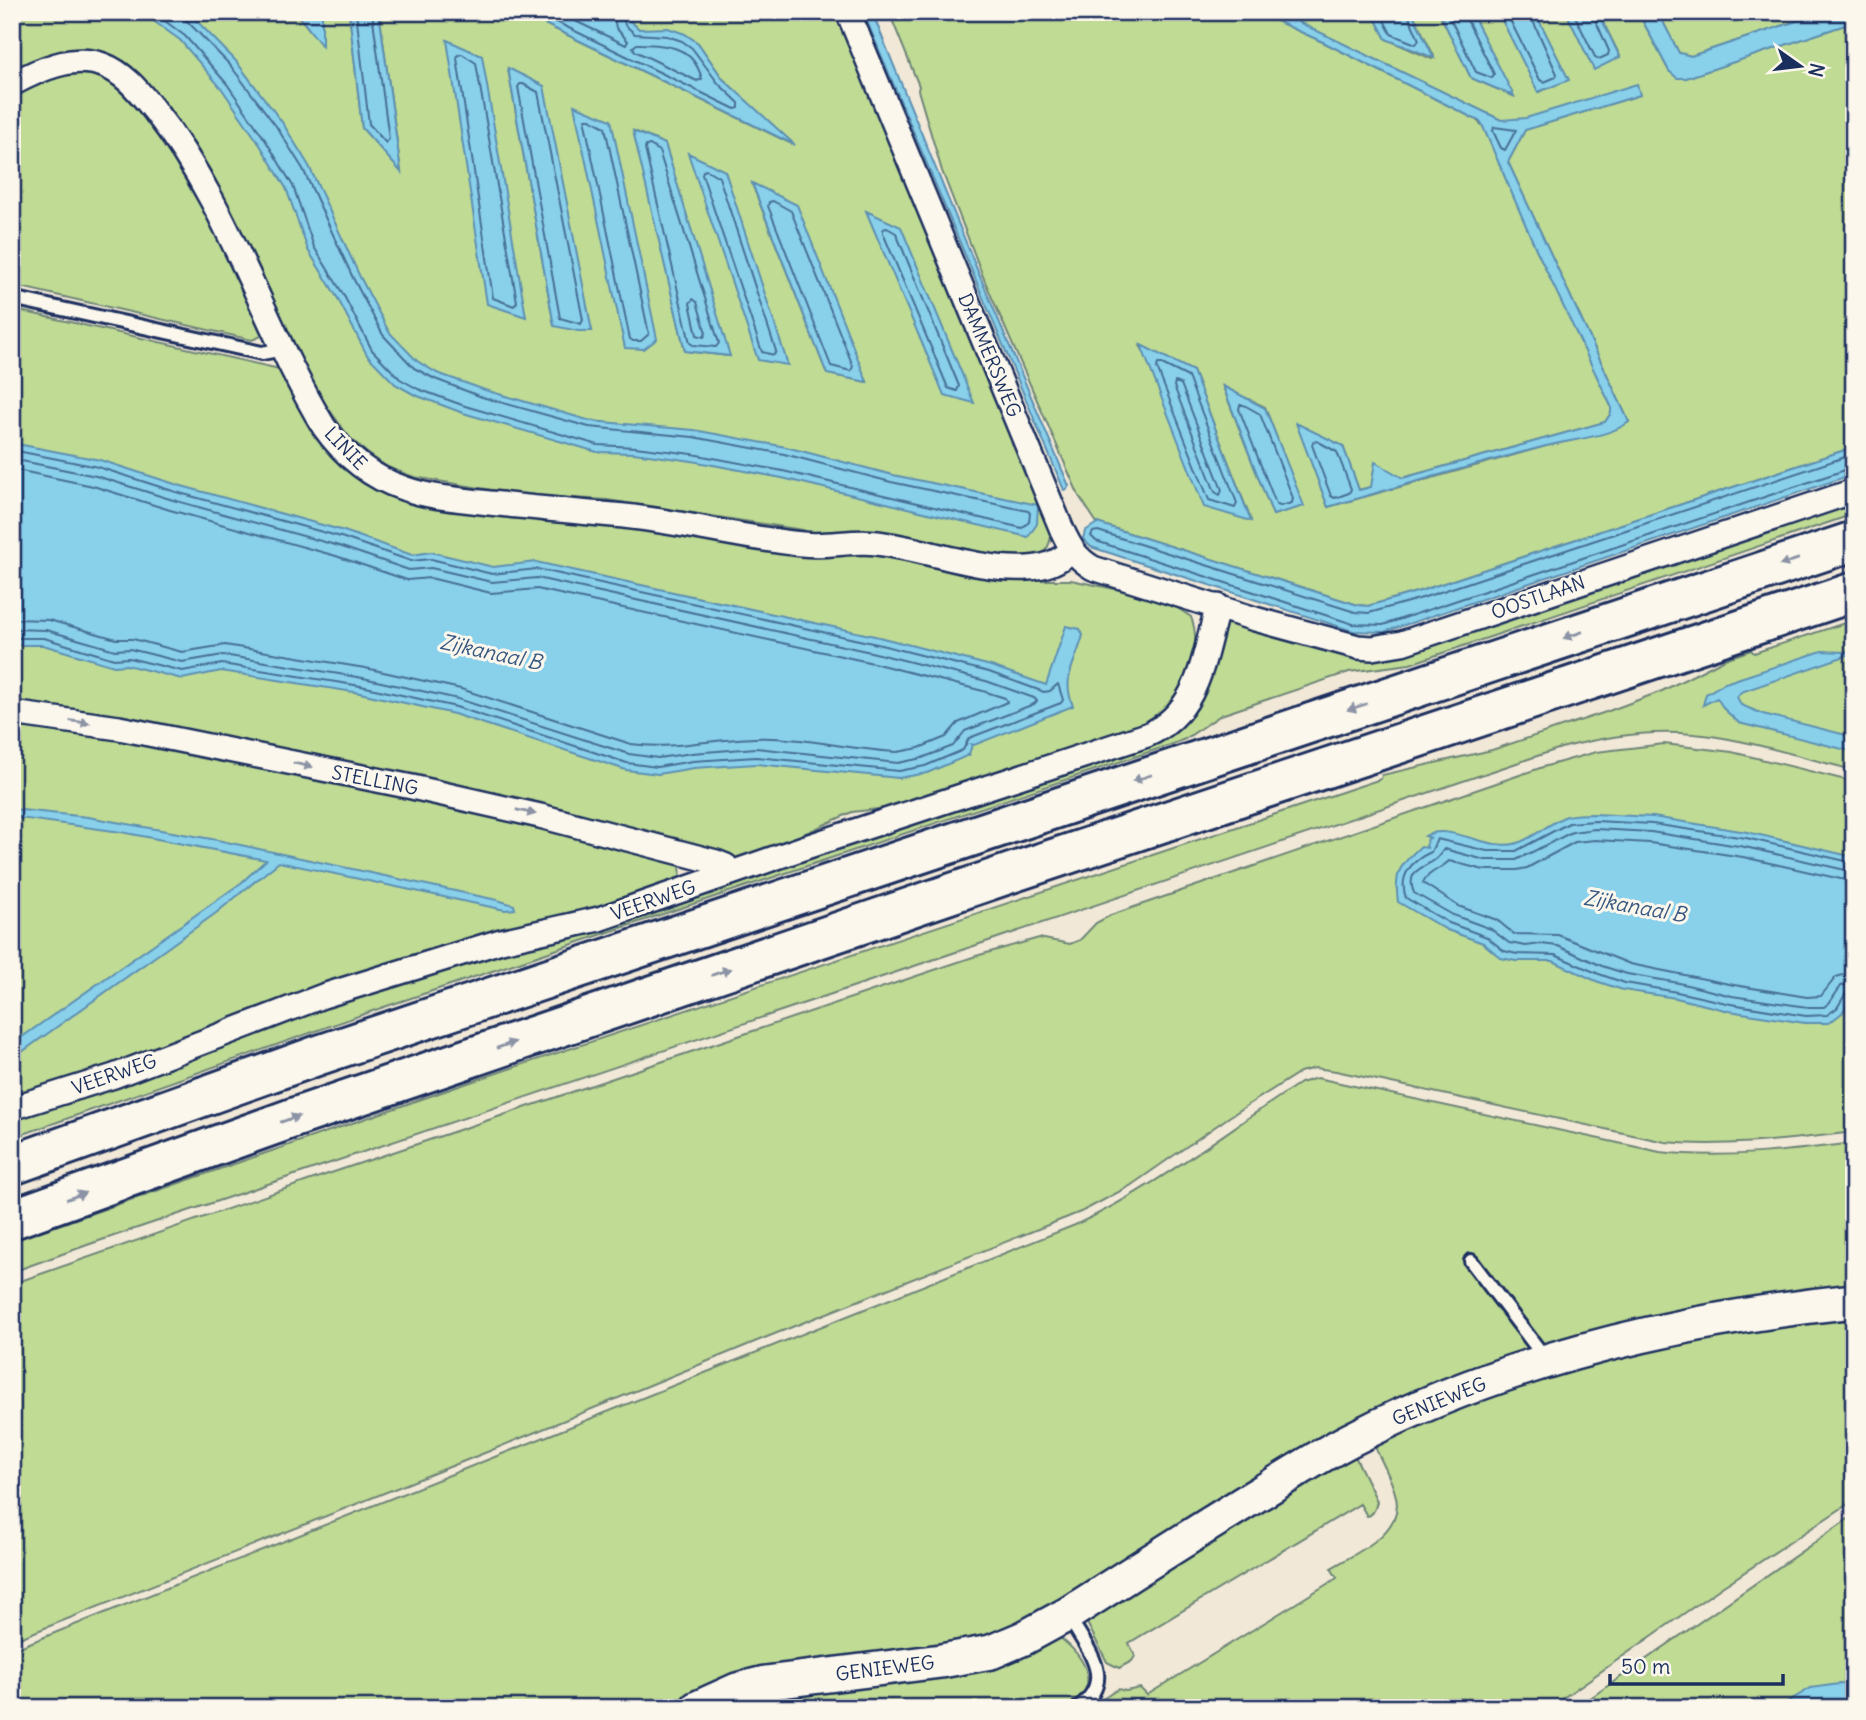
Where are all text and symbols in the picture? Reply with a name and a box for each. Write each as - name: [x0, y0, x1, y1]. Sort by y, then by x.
- north arrow: [1764, 32, 1834, 102]
- text: N: [1803, 61, 1830, 79]
- street label: DAMMERSWEG: [953, 289, 1027, 421]
- street label: LINIE: [320, 421, 372, 475]
- one-way arrow: [1778, 558, 1799, 568]
- street label: OOSTLAAN: [1488, 570, 1588, 624]
- water label: Zijkanaal B: [438, 628, 546, 676]
- one-way arrow: [1563, 630, 1584, 641]
- one-way arrow: [1347, 702, 1368, 712]
- one-way arrow: [69, 717, 91, 728]
- one-way arrow: [292, 760, 314, 771]
- street label: STELLING: [330, 760, 420, 800]
- one-way arrow: [1131, 773, 1152, 784]
- one-way arrow: [515, 807, 537, 818]
- street label: VEERWEG: [607, 874, 699, 926]
- water label: Zijkanaal B: [1582, 884, 1689, 928]
- one-way arrow: [711, 966, 732, 977]
- one-way arrow: [495, 1039, 516, 1050]
- street label: VEERWEG: [68, 1048, 160, 1100]
- one-way arrow: [280, 1113, 301, 1124]
- one-way arrow: [66, 1190, 87, 1201]
- street label: GENIEWEG: [1388, 1371, 1490, 1431]
- scale bar: [1610, 1643, 1784, 1687]
- street label: GENIEWEG: [834, 1650, 936, 1686]
- text: 50 m: [1621, 1653, 1670, 1680]

